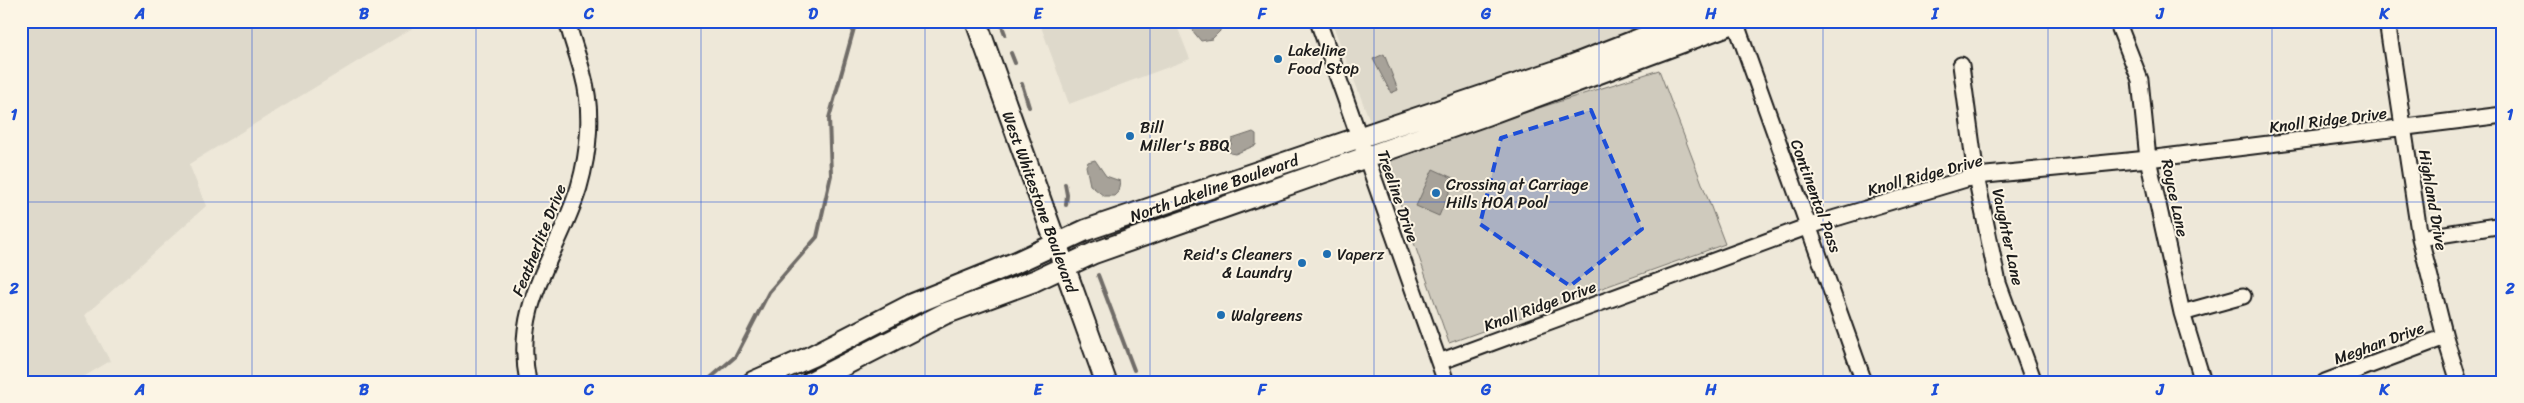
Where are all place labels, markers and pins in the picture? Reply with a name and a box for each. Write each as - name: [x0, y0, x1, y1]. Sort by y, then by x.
- place label: Lakeline Food Stop: [1288, 36, 1360, 83]
- marker: Lakeline Food Stop: [1272, 53, 1284, 65]
- place label: Bill Miller's BBQ: [1140, 113, 1230, 160]
- marker: Bill Miller's BBQ: [1124, 130, 1136, 142]
- place label: Crossing at Carriage Hills HOA Pool: [1446, 170, 1588, 217]
- marker: Crossing at Carriage Hills HOA Pool: [1430, 187, 1442, 199]
- place label: Reid's Cleaners & Laundry: [1183, 240, 1293, 287]
- place label: Vaperz: [1337, 240, 1385, 269]
- marker: Vaperz: [1321, 248, 1333, 260]
- marker: Reid's Cleaners & Laundry: [1296, 257, 1308, 269]
- place label: Walgreens: [1231, 301, 1303, 330]
- marker: Walgreens: [1215, 309, 1227, 321]

